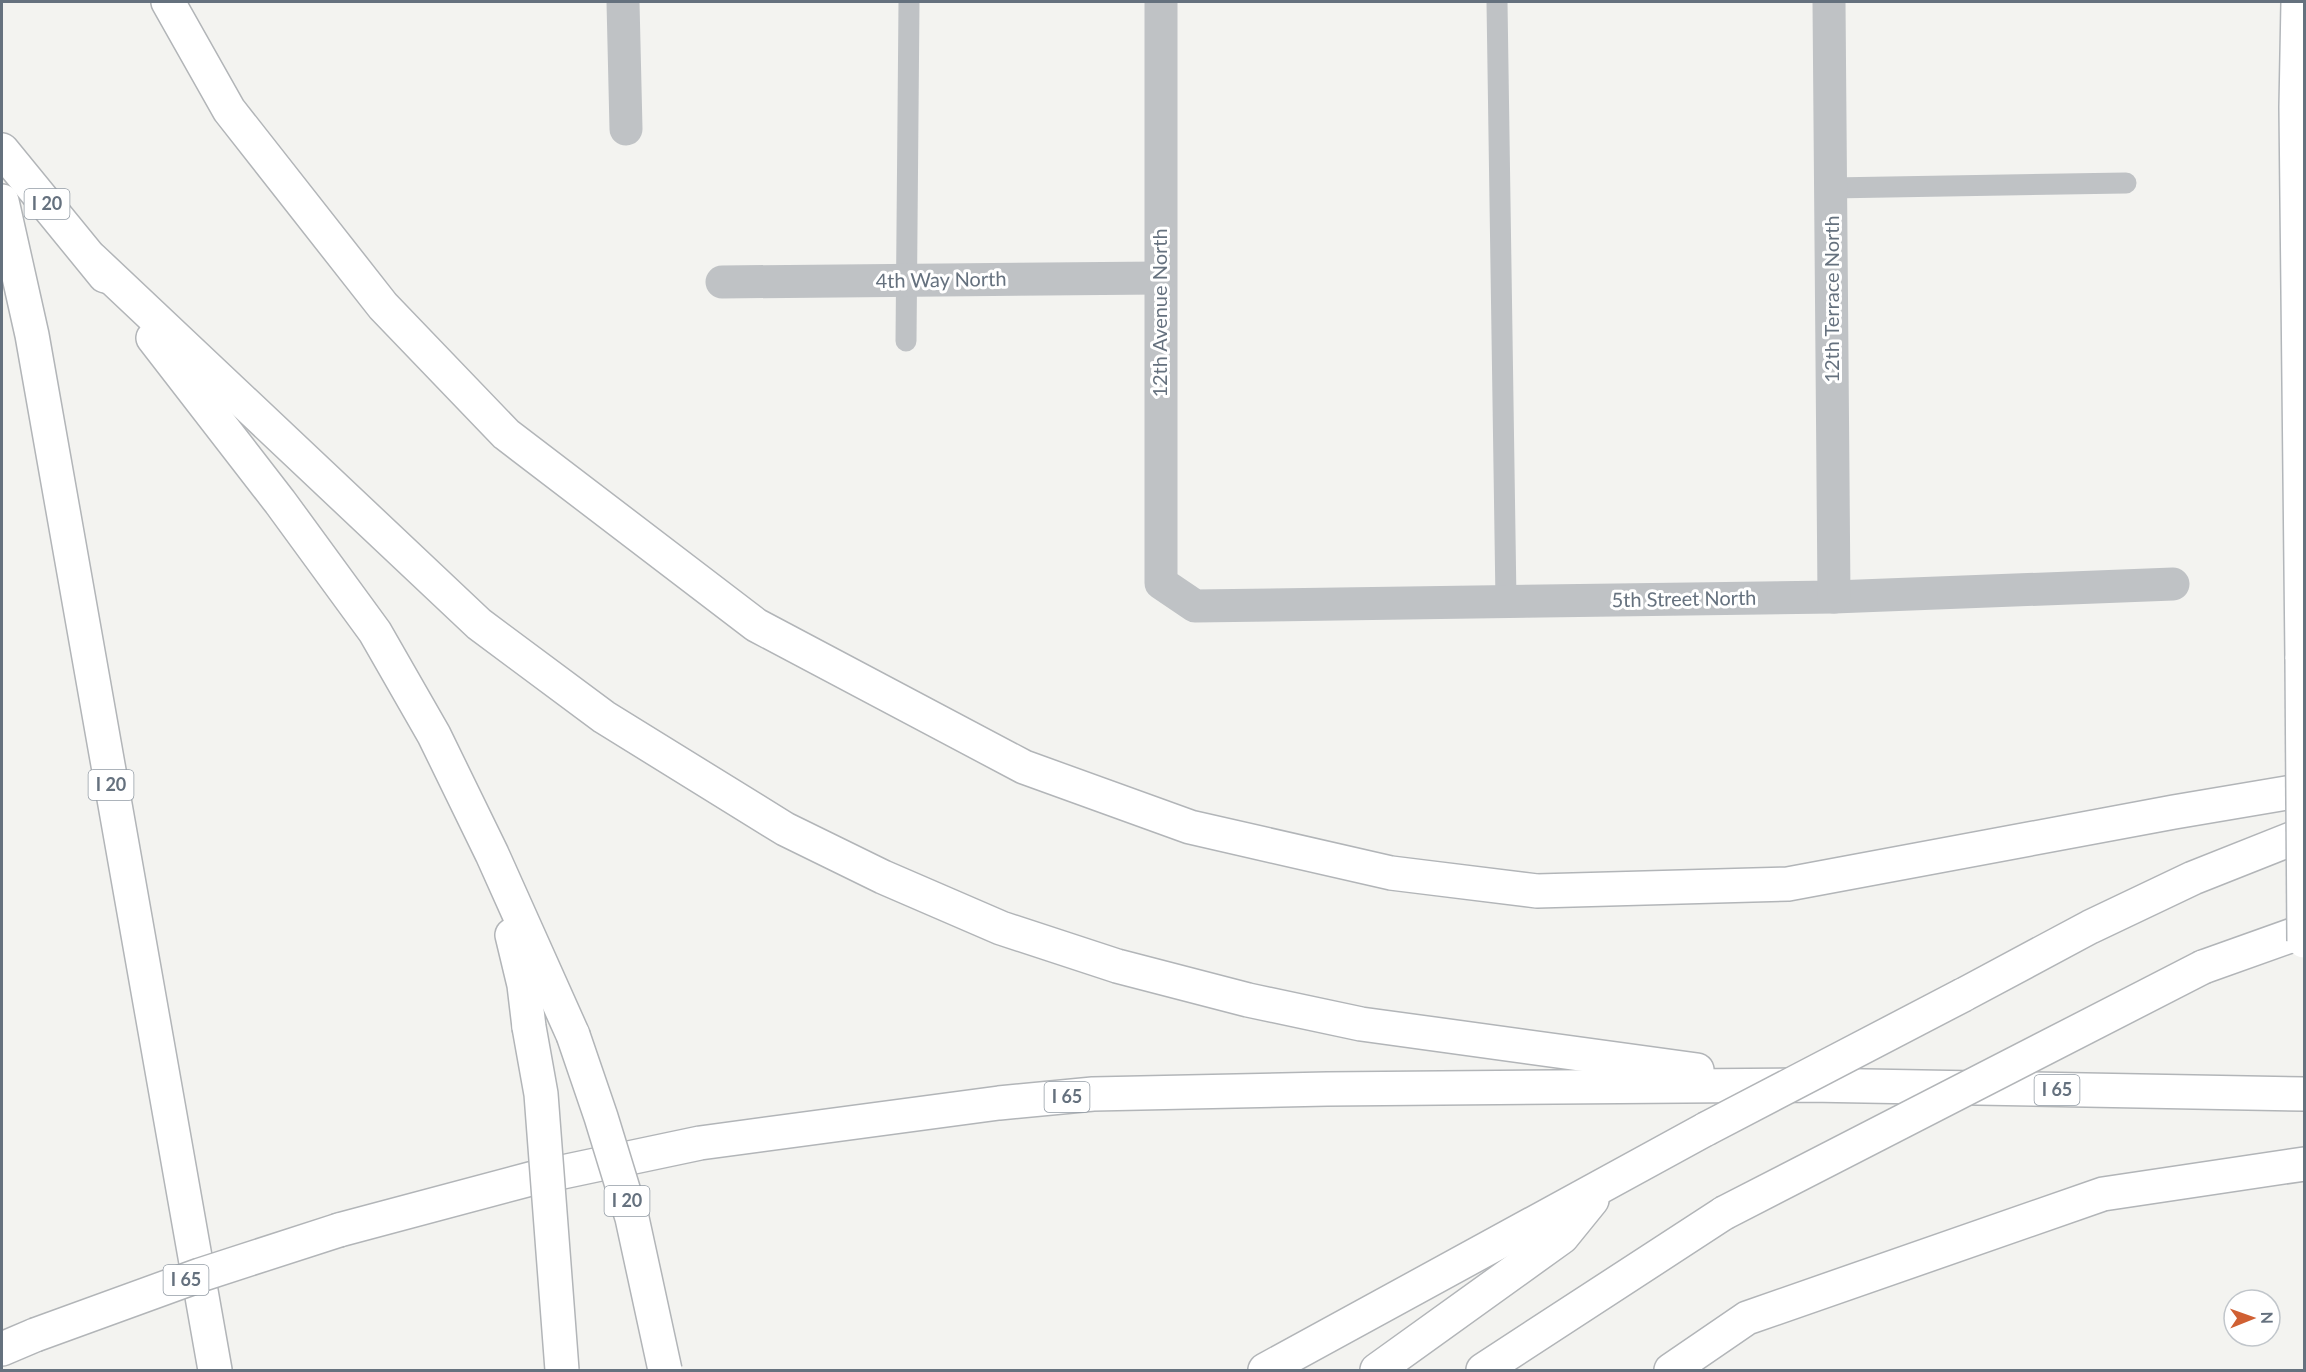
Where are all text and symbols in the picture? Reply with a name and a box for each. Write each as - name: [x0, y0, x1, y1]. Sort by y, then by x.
- road number: I 20: [24, 189, 70, 219]
- street label: 12th Terrace North: [1819, 215, 1843, 383]
- street label: 12th Avenue North: [1147, 228, 1171, 398]
- street label: 4th Way North: [875, 266, 1007, 292]
- street label: 5th Street North: [1611, 585, 1757, 611]
- road number: I 20: [88, 770, 134, 800]
- road number: I 65: [2034, 1075, 2080, 1105]
- road number: I 65: [1044, 1082, 1090, 1112]
- road number: I 20: [604, 1186, 650, 1216]
- road number: I 65: [164, 1265, 208, 1295]
- north arrow: [2222, 1288, 2282, 1348]
- text: N: [2258, 1311, 2277, 1324]

